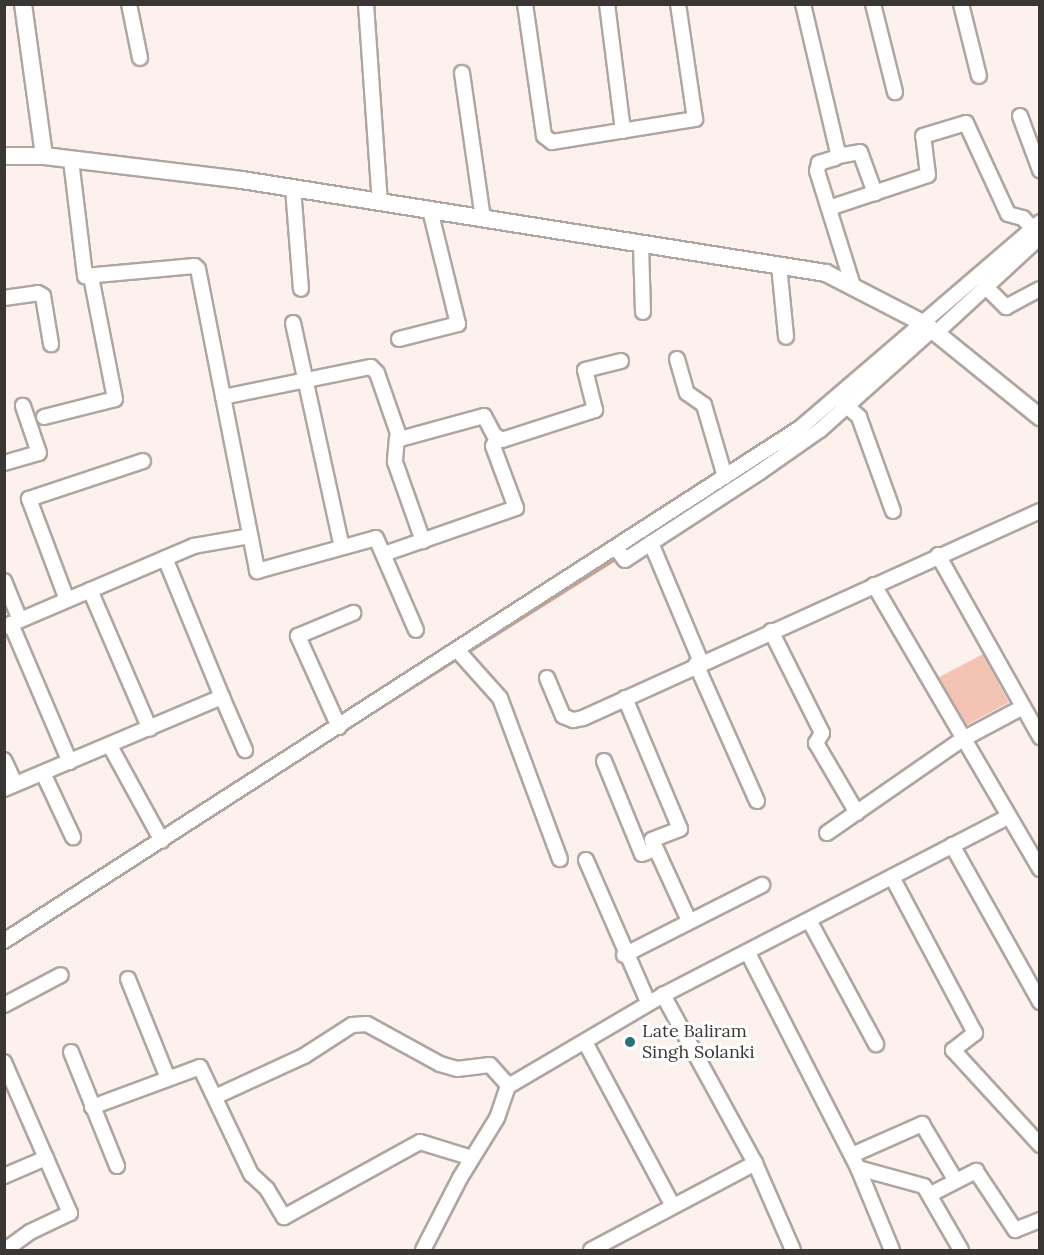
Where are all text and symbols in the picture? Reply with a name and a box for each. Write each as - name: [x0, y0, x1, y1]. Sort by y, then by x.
- place label: Late Baliram Singh Solanki: [642, 1021, 755, 1064]
- marker: Late Baliram Singh Solanki: [623, 1035, 637, 1049]

